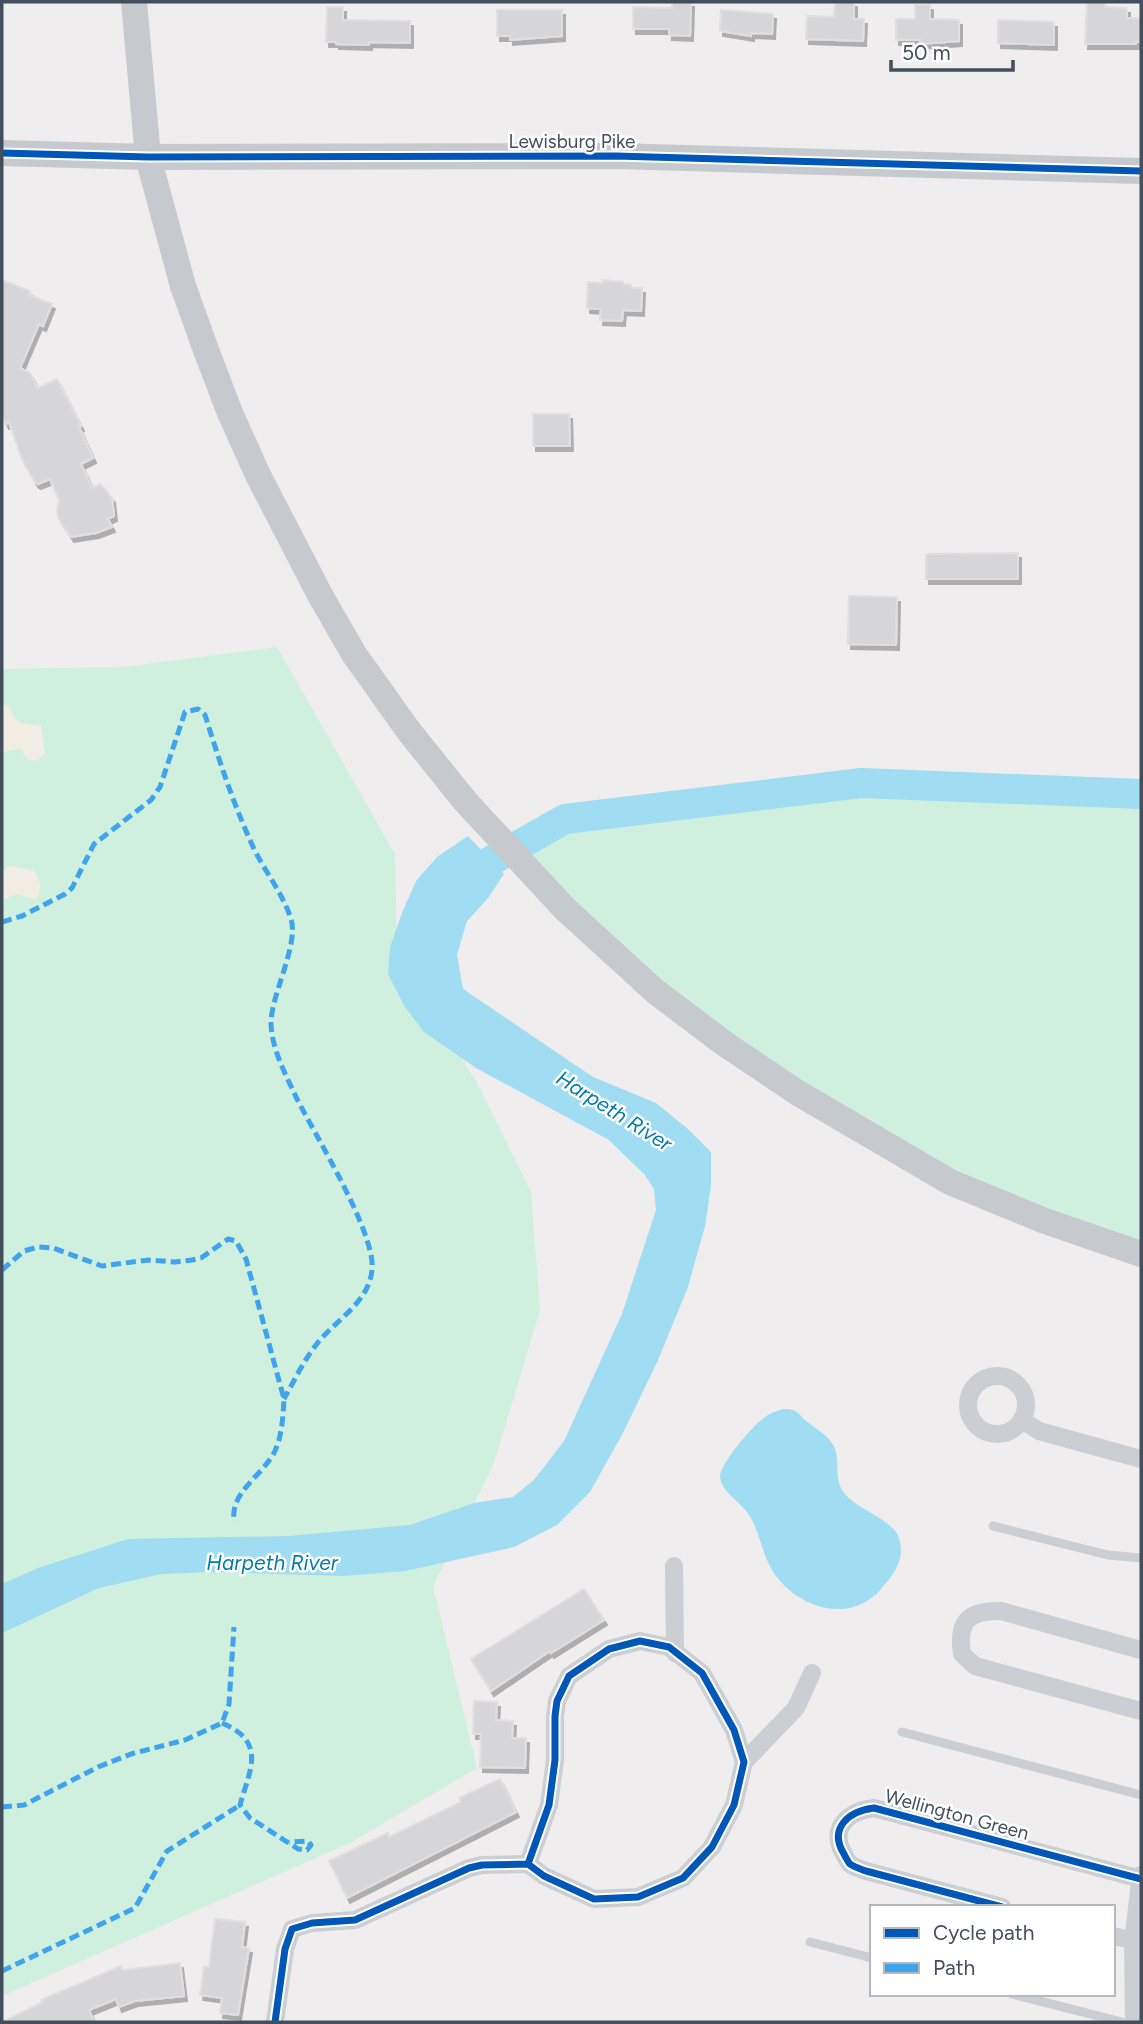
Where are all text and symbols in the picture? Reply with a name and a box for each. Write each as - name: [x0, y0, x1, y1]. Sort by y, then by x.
- scale bar: [891, 28, 1014, 72]
- text: 50 m: [902, 40, 951, 65]
- street label: Lewisburg Pike: [509, 130, 635, 153]
- water label: Harpeth River: [552, 1065, 677, 1156]
- water label: Harpeth River: [206, 1550, 339, 1575]
- street label: Wellington Green: [882, 1784, 1031, 1845]
- legend: [870, 1905, 1115, 1996]
- text: Cycle path: [933, 1920, 1034, 1945]
- text: Path: [933, 1955, 975, 1980]

